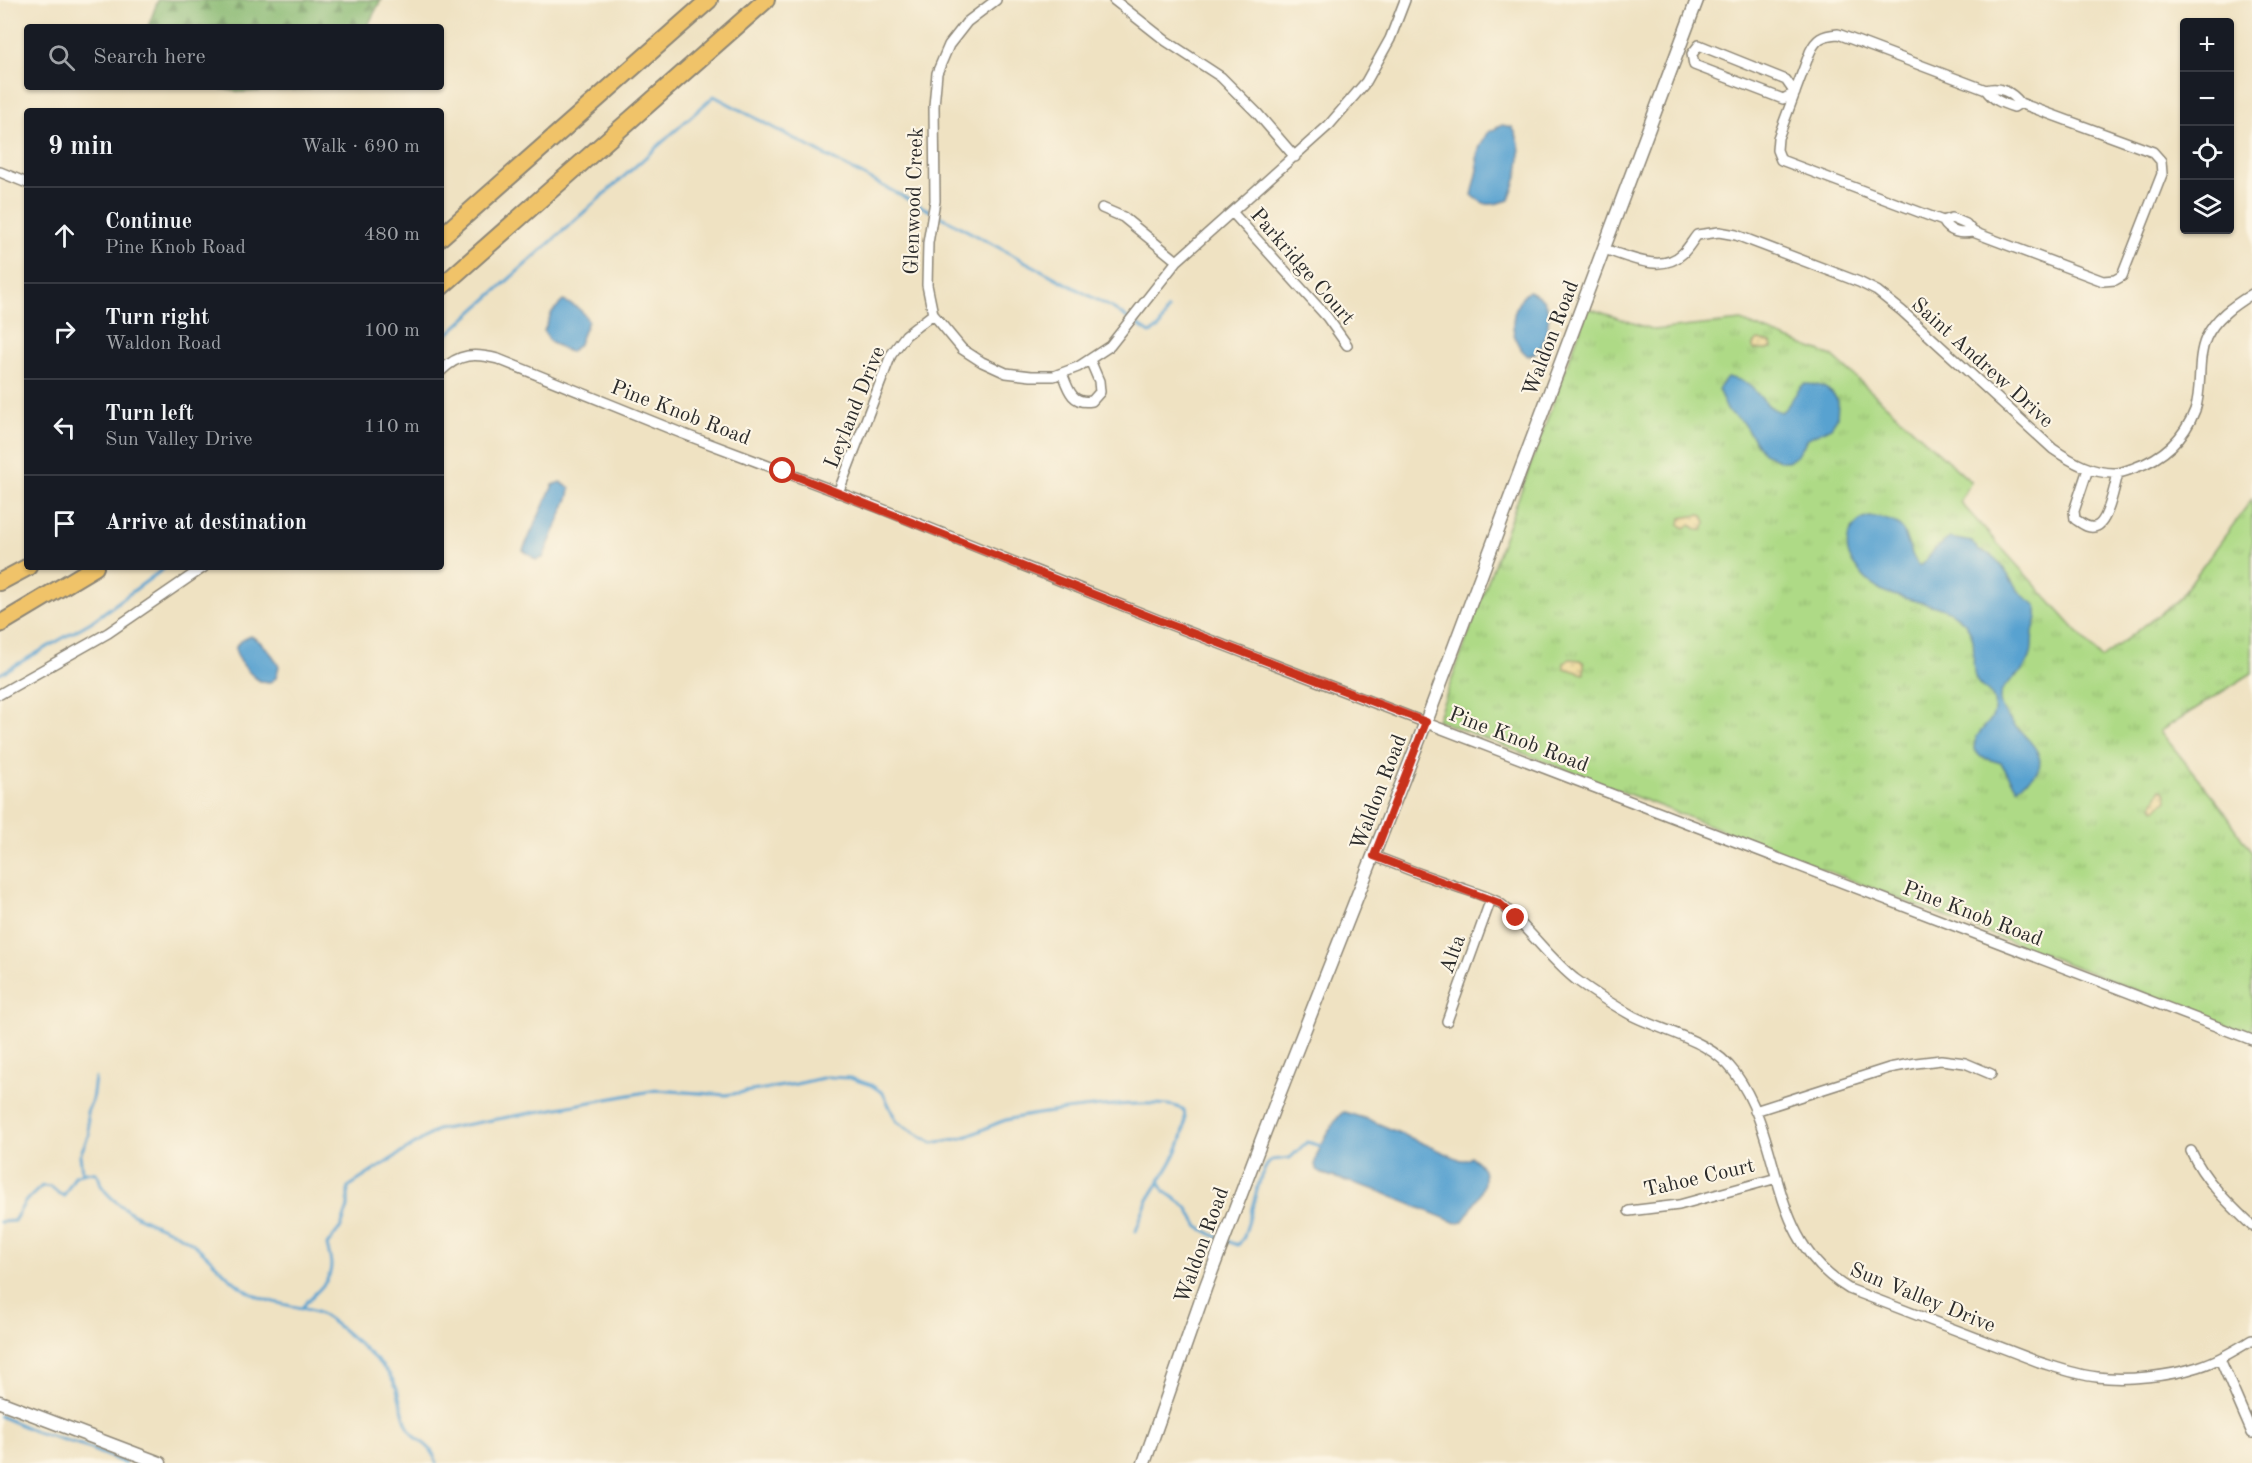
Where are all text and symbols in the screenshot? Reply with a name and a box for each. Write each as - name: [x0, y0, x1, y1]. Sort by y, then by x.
- map controls: [2180, 18, 2234, 234]
- button: +: [2180, 18, 2234, 72]
- search box: [24, 24, 444, 90]
- icon: search: [45, 41, 78, 74]
- text: Search here: [93, 46, 206, 68]
- button: −: [2180, 72, 2234, 126]
- button: locate: [2180, 126, 2234, 180]
- street label: Glenwood Creek: [901, 127, 928, 275]
- text: 9 min: [48, 134, 113, 160]
- text: Walk · 690 m: [301, 137, 420, 157]
- button: layers: [2180, 180, 2234, 234]
- street label: Parkridge Court: [1246, 205, 1358, 329]
- text: Continue: [105, 211, 192, 233]
- icon: ahead: [48, 219, 81, 252]
- text: 480 m: [364, 225, 420, 245]
- text: Pine Knob Road: [105, 238, 246, 258]
- street label: Waldon Road: [1520, 278, 1583, 399]
- street label: Saint Andrew Drive: [1907, 294, 2057, 432]
- text: Turn right: [105, 307, 209, 329]
- icon: right: [48, 315, 81, 348]
- text: 100 m: [364, 321, 420, 341]
- text: Waldon Road: [105, 334, 221, 354]
- street label: Leyland Drive: [821, 344, 889, 472]
- street label: Pine Knob Road: [608, 377, 753, 450]
- text: Turn left: [105, 403, 194, 425]
- icon: left: [48, 411, 81, 444]
- text: 110 m: [364, 417, 420, 437]
- text: Sun Valley Drive: [105, 430, 252, 450]
- route start: [769, 457, 795, 483]
- icon: arrive: [48, 507, 81, 540]
- text: Arrive at destination: [105, 512, 307, 534]
- street label: Pine Knob Road: [1446, 704, 1591, 777]
- street label: Waldon Road: [1348, 732, 1411, 853]
- street label: Pine Knob Road: [1900, 878, 2045, 951]
- route end: [1502, 904, 1528, 930]
- street label: Alta: [1437, 932, 1470, 977]
- street label: Tahoe Court: [1642, 1155, 1757, 1201]
- street label: Waldon Road: [1172, 1184, 1233, 1307]
- street label: Sun Valley Drive: [1847, 1260, 1998, 1337]

